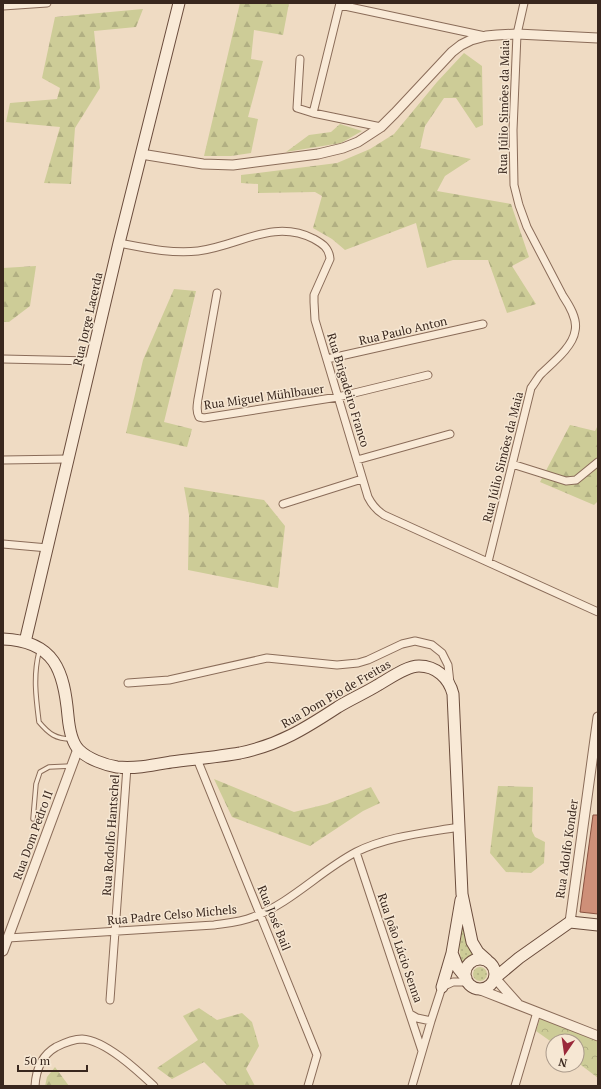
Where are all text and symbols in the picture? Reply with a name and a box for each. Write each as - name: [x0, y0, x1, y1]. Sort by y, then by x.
- street label: Rua Júlio Simões da Maia: [495, 40, 512, 174]
- street label: Rua Jorge Lacerda: [69, 271, 106, 367]
- street label: Rua Paulo Anton: [357, 313, 448, 348]
- street label: Rua Brigadeiro Franco: [324, 331, 373, 449]
- street label: Rua Miguel Mühlbauer: [203, 381, 325, 412]
- street label: Rua Júlio Simões da Maia: [479, 390, 526, 524]
- street label: Rua Dom Pio de Freitas: [278, 656, 393, 731]
- street label: Rua Rodolfo Hantschel: [99, 773, 122, 896]
- street label: Rua Dom Pedro II: [9, 788, 56, 882]
- street label: Rua Adolfo Konder: [552, 798, 581, 900]
- street label: Rua José Bail: [255, 883, 294, 953]
- street label: Rua João Lúcio Senna: [375, 891, 426, 1005]
- street label: Rua Padre Celso Michels: [106, 901, 237, 928]
- north arrow: [545, 1033, 585, 1073]
- scale bar: [18, 1047, 87, 1073]
- text: 50 m: [24, 1053, 51, 1068]
- text: N: [556, 1055, 568, 1071]

